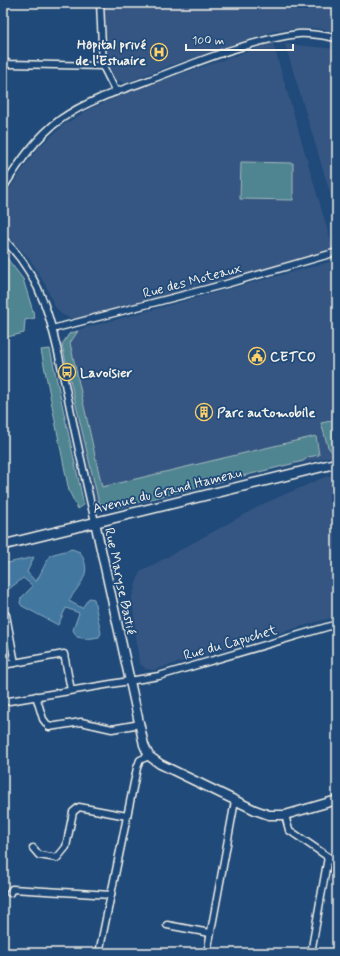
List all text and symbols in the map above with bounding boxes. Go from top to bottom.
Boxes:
scale bar [186,26,293,52]
text: 100 m [192,33,224,49]
place label: Hôpital privé de l'Estuaire [76,36,147,70]
hospital icon: Hôpital privé de l'Estuaire [149,42,169,62]
street label: Rue des Moteaux [141,259,244,303]
public building icon: CETCO [247,346,267,366]
place label: CETCO [270,348,316,366]
bus stop icon: Lavoisier [57,362,77,382]
place label: Lavoisier [80,364,133,382]
building icon: Parc automobile [194,402,214,422]
place label: Parc automobile [217,404,315,422]
street label: Avenue du Grand Hameau [91,464,244,518]
street label: Rue Maryse Bastié [100,526,140,636]
street label: Rue du Capuchet [181,621,280,665]

